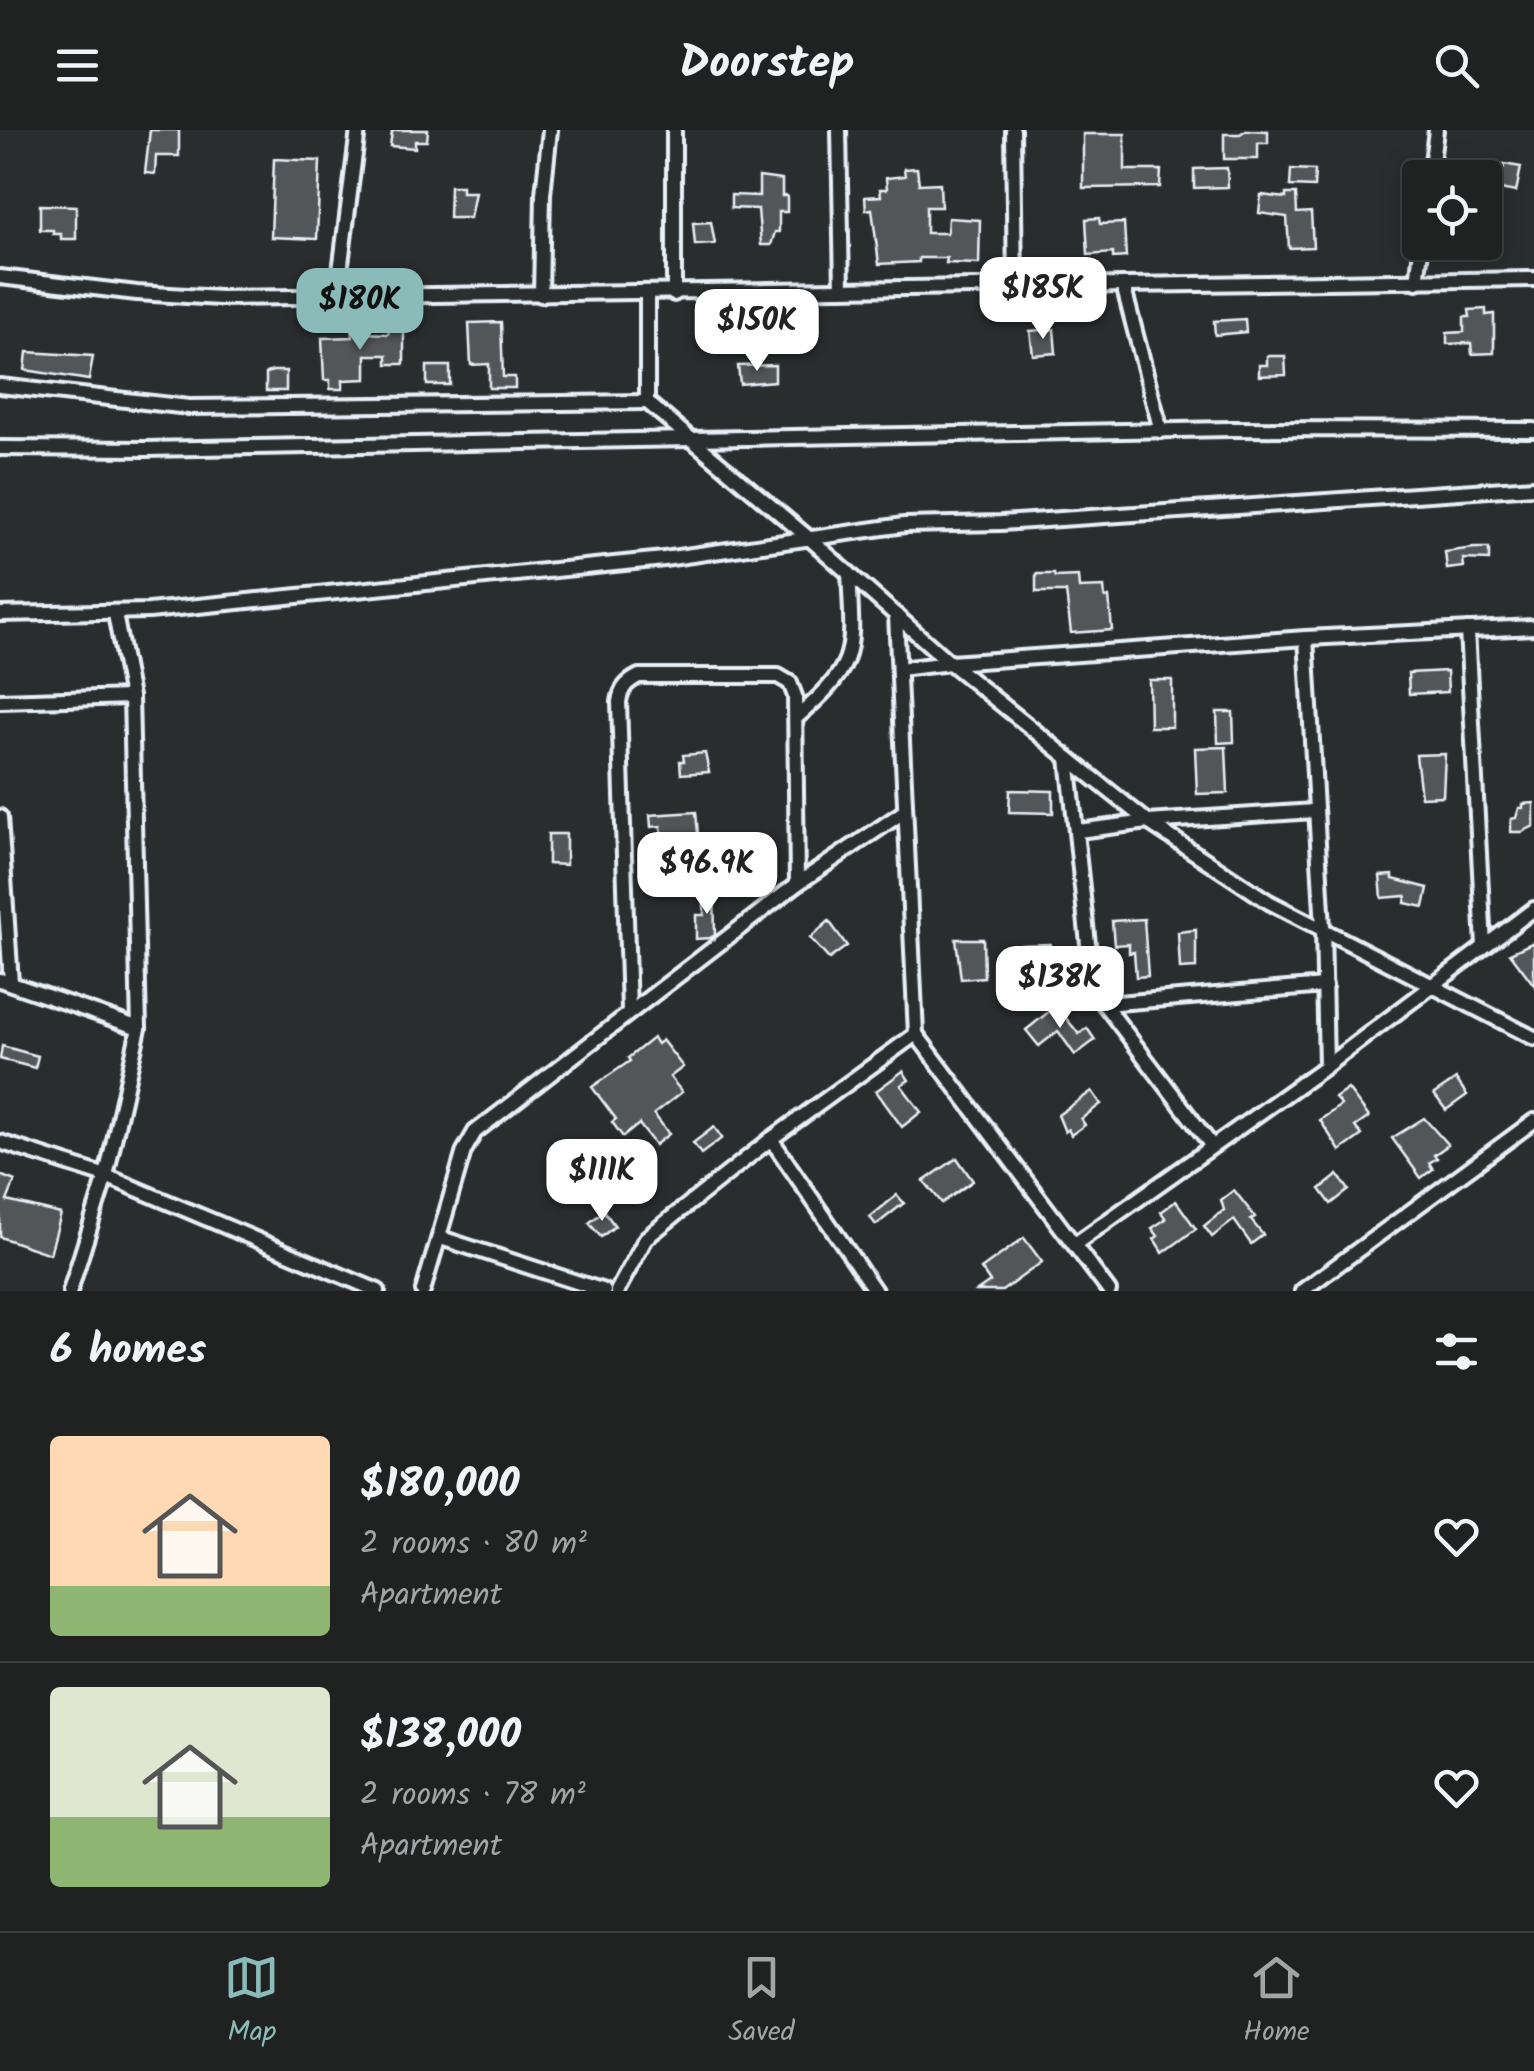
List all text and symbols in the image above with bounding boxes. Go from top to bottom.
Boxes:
text: Doorstep [680,29,854,101]
icon: menu [50,38,105,93]
icon: search [1429,38,1484,93]
map controls [1402,160,1502,260]
button: locate [1402,160,1502,260]
pin: $185K [973,257,1113,342]
text: $185K [1002,264,1084,315]
pin: $180K [290,268,430,353]
text: $180K [318,275,402,326]
pin: $150K [687,289,827,374]
text: $150K [717,296,797,347]
pin: $96.9K [626,832,788,917]
text: $96.9K [659,839,755,890]
pin: $138K [990,946,1130,1031]
text: $138K [1018,953,1102,1004]
pin: $111K [532,1139,672,1224]
text: $111K [568,1146,636,1197]
text: 6 homes [50,1318,206,1385]
icon: filters [1429,1324,1484,1379]
text: $180,000 [360,1452,520,1519]
icon: home [130,1476,250,1596]
icon: heart [1429,1509,1484,1564]
text: 2 rooms · 80 m² [360,1519,587,1570]
text: Apartment [360,1570,502,1621]
text: $138,000 [360,1703,521,1770]
icon: home [130,1727,250,1847]
icon: heart [1429,1760,1484,1815]
text: 2 rooms · 78 m² [360,1770,586,1821]
text: Apartment [360,1821,502,1872]
tab: Map [224,1950,279,2055]
tab: Saved [728,1950,795,2055]
tab: Home [1243,1950,1310,2055]

